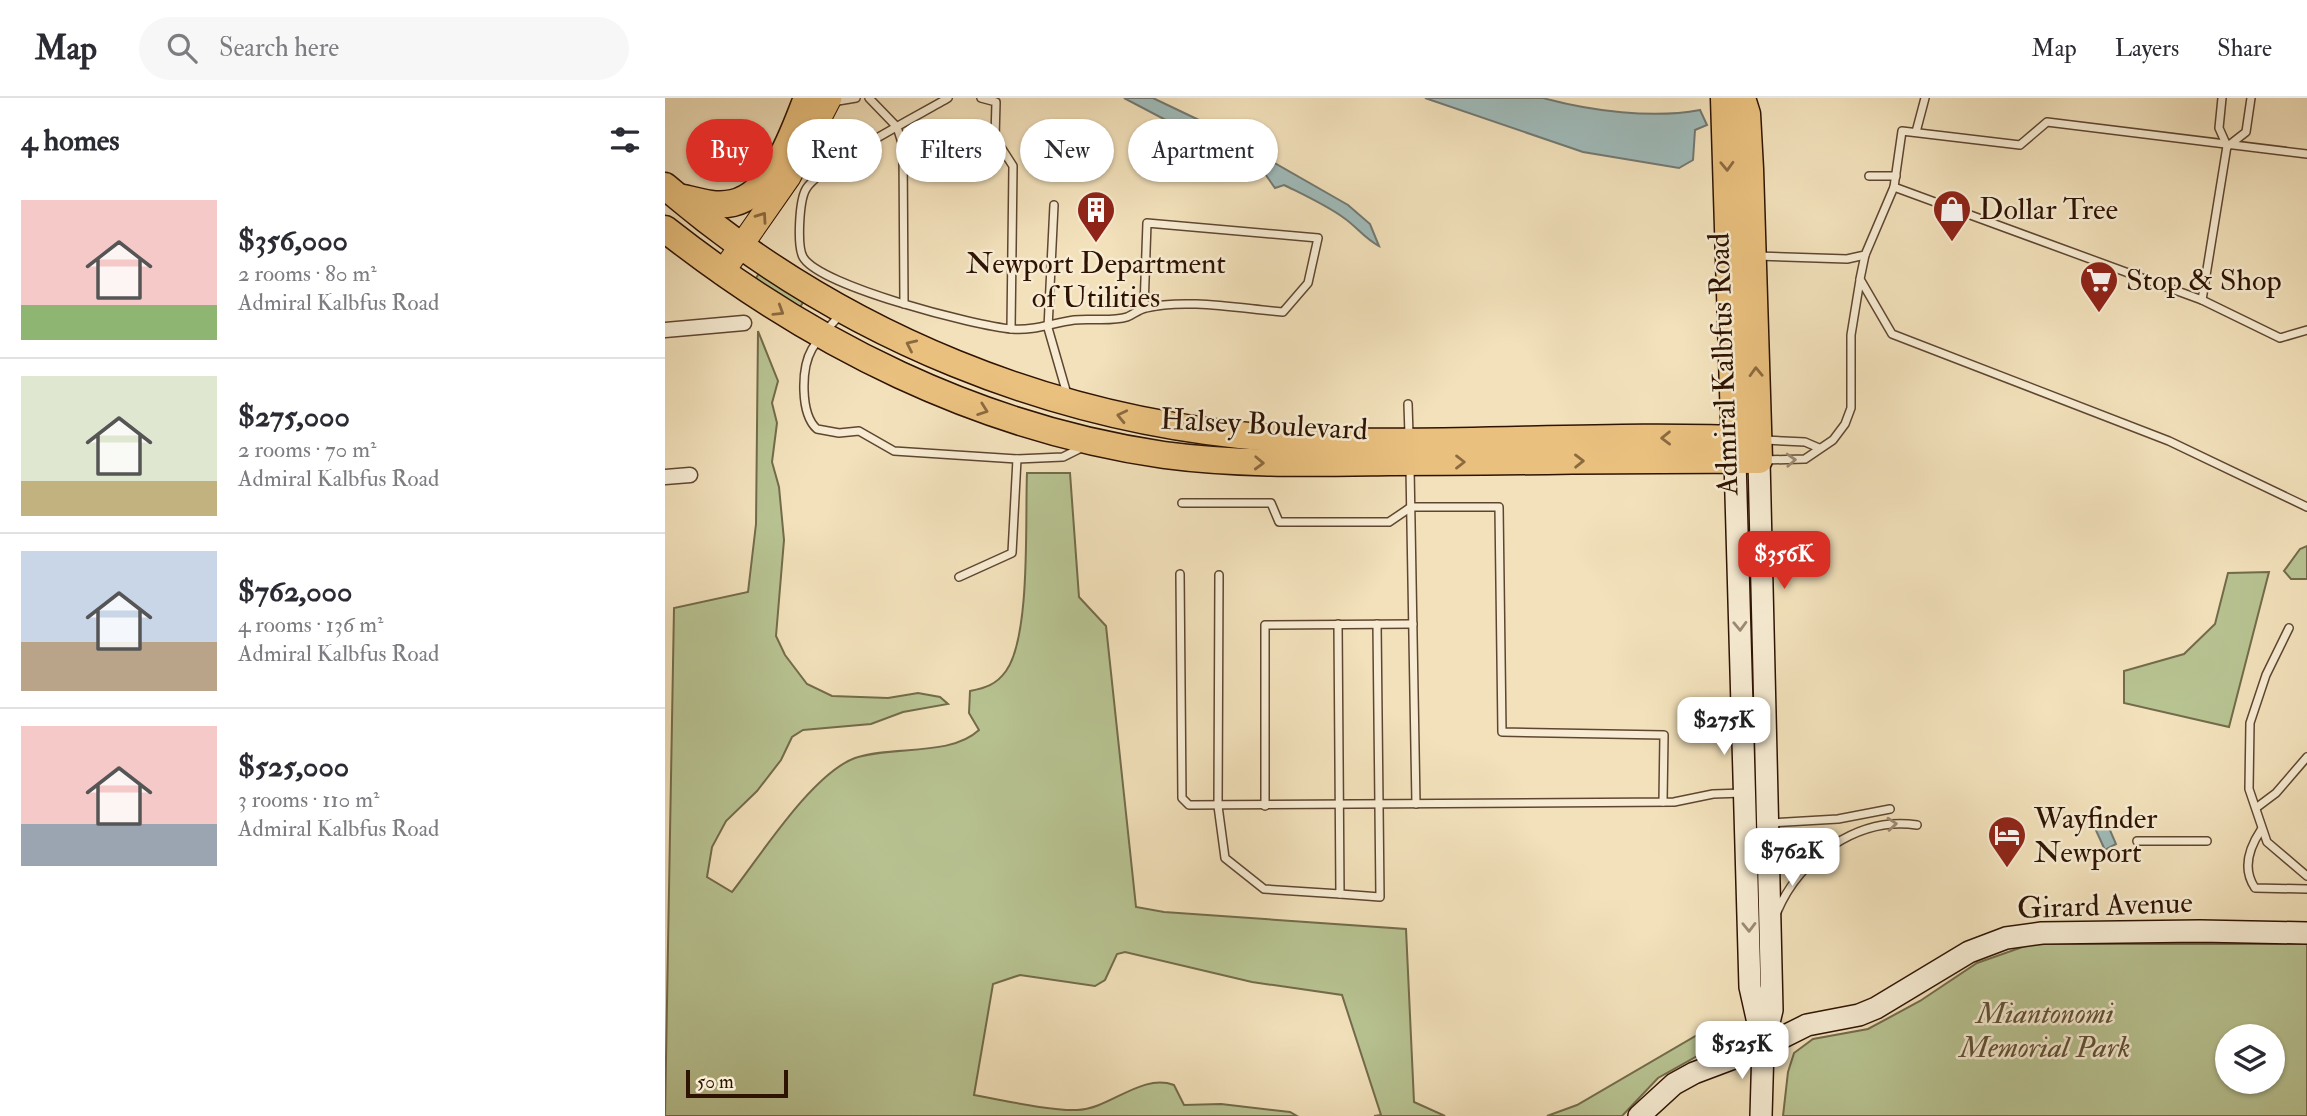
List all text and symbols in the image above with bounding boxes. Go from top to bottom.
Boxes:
search box [139,17,629,80]
text: Map [35,28,97,69]
icon: search [163,29,201,67]
text: Search here [219,32,339,64]
text: Map [2032,33,2077,64]
text: Layers [2115,33,2179,64]
text: Share [2217,33,2272,64]
chip: Buy [686,119,773,182]
chip: Rent [787,119,882,182]
chip: Filters [896,119,1006,182]
chip: New [1020,119,1114,182]
chip: Apartment [1128,119,1278,182]
icon: filters [606,121,644,159]
text: 4 homes [21,122,120,159]
one-way arrow [1720,161,1735,172]
shop icon: Dollar Tree [1931,188,1973,243]
building icon: Newport Department of Utilities [1075,189,1117,244]
place label: Dollar Tree [1979,191,2118,228]
one-way arrow [754,212,766,225]
text: $356,000 [238,222,348,259]
icon: home [77,228,161,312]
street label: Admiral Kalbfus Road [1700,232,1747,497]
place label: Newport Department of Utilities [966,245,1226,316]
text: 2 rooms · 80 m² [238,259,377,288]
supermarket icon: Stop & Shop [2078,259,2120,314]
place label: Stop & Shop [2126,262,2282,299]
text: Admiral Kalbfus Road [238,288,439,317]
one-way arrow [771,302,784,315]
one-way arrow [906,339,919,353]
one-way arrow [1749,366,1764,377]
text: $275,000 [238,398,350,435]
one-way arrow [977,401,989,415]
street label: Halsey Boulevard [1159,401,1369,448]
icon: home [77,404,161,488]
one-way arrow [1116,409,1128,424]
one-way arrow [1661,430,1671,446]
text: 2 rooms · 70 m² [238,435,377,464]
one-way arrow [1574,453,1584,469]
one-way arrow [1786,453,1797,468]
one-way arrow [1455,454,1466,470]
one-way arrow [1254,455,1265,470]
text: Admiral Kalbfus Road [238,464,439,493]
pin: $356K [1735,532,1833,591]
text: $356K [1754,539,1814,568]
text: $762,000 [238,573,352,610]
icon: home [77,579,161,663]
text: 4 rooms · 136 m² [238,610,384,639]
one-way arrow [1733,621,1748,632]
text: Admiral Kalbfus Road [238,639,439,668]
pin: $275K [1675,698,1773,757]
text: $275K [1693,705,1755,734]
text: $525,000 [238,748,349,785]
icon: home [77,754,161,838]
text: 3 rooms · 110 m² [238,785,379,814]
place label: Wayfinder Newport [2033,800,2158,871]
text: Admiral Kalbfus Road [238,814,439,843]
hotel icon: Wayfinder Newport [1986,814,2028,869]
one-way arrow [1886,816,1897,831]
pin: $762K [1743,828,1841,888]
text: $762K [1761,836,1823,865]
street label: Girard Avenue [2017,884,2193,927]
one-way arrow [1741,922,1757,933]
park label: Miantonomi Memorial Park [1958,995,2130,1066]
pin: $525K [1693,1021,1791,1081]
map controls [2215,1024,2285,1094]
button: layers [2215,1024,2285,1094]
text: $525K [1712,1029,1772,1058]
scale bar [686,1067,787,1099]
text: 50 m [697,1070,734,1094]

